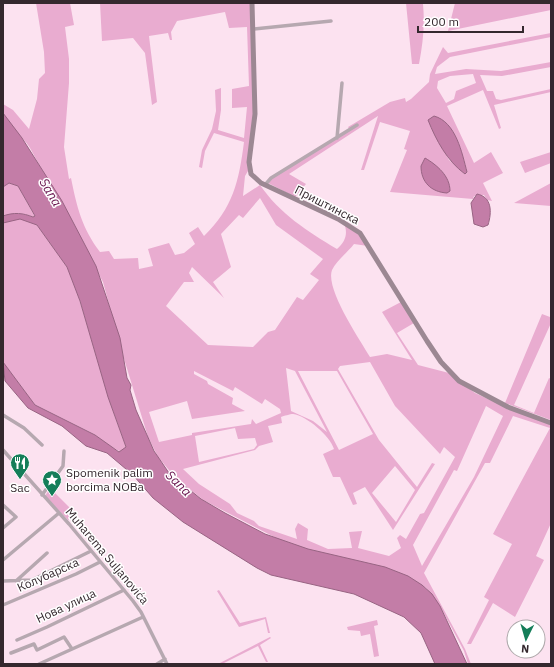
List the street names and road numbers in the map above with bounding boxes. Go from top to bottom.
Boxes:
street label: Приштинска [292,182,363,228]
street label: Muharema Suljanovića [63,504,153,608]
street label: Колубарска [15,554,82,595]
street label: Нова улица [33,585,99,626]

